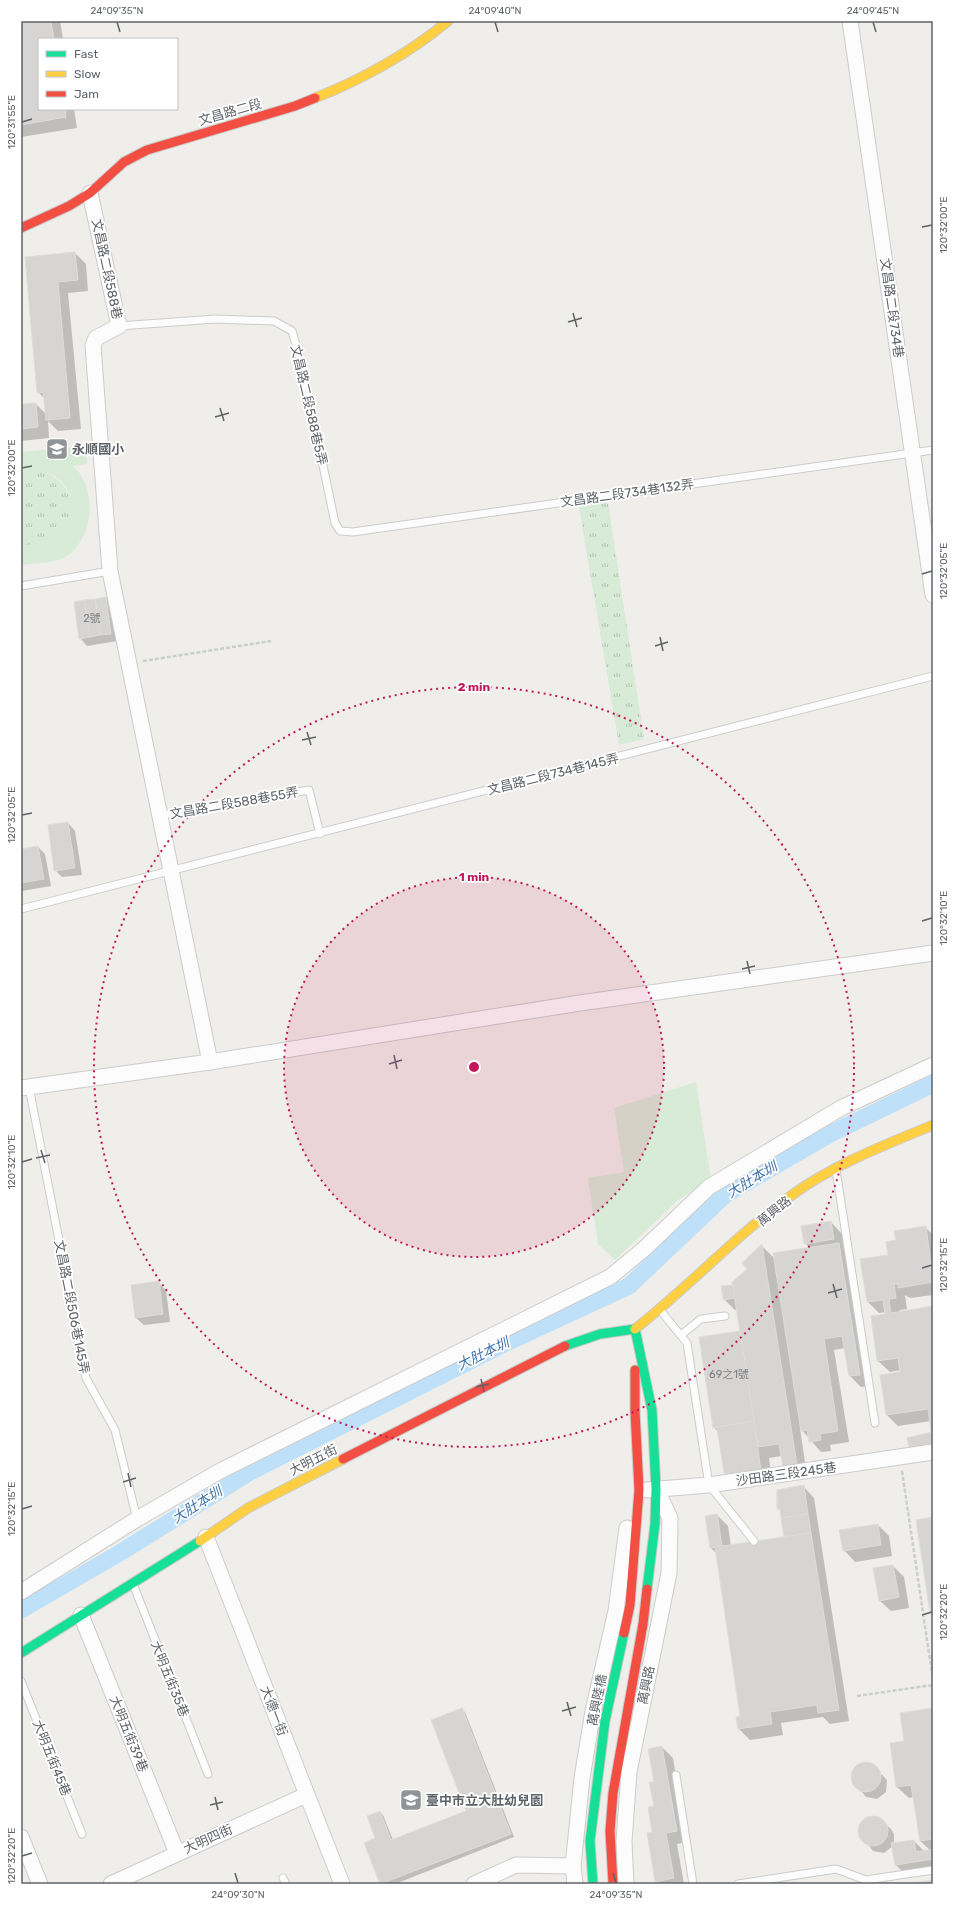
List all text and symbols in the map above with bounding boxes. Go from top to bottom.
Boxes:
text: 24°09'35"N [91,5,144,17]
text: 24°09'40"N [468,5,522,17]
text: 24°09'45"N [847,5,899,17]
legend [38,38,178,110]
text: Fast [74,47,98,61]
text: Slow [74,67,101,81]
text: Jam [74,87,99,101]
text: 120°31'55"E [6,95,18,149]
street label: 文昌路二段 [197,96,263,128]
text: 120°32'00"E [938,197,950,253]
street label: 文昌路二段588巷 [89,217,125,321]
street label: 文昌路二段734巷 [878,257,906,359]
street label: 文昌路二段588巷5弄 [288,343,330,467]
school or university icon: 永順國小 [44,436,70,462]
text: 120°32'00"E [6,440,18,496]
place label: 永順國小 [72,442,125,457]
street label: 文昌路二段734巷132弄 [559,476,695,510]
text: 120°32'05"E [938,543,950,599]
house number: 2號 [83,612,101,625]
text: 2 min [458,680,491,694]
street label: 文昌路二段734巷145弄 [486,750,620,798]
street label: 文昌路二段588巷55弄 [168,784,300,822]
text: 120°32'05"E [6,787,18,843]
text: 1 min [459,870,490,884]
text: 120°32'10"E [938,891,950,945]
centre of rings [467,1060,481,1074]
text: 120°32'10"E [6,1135,18,1189]
water label: 大肚本圳 [724,1157,782,1202]
street label: 萬興路 [754,1193,794,1229]
text: 120°32'15"E [938,1238,950,1292]
street label: 文昌路二段506巷145弄 [52,1239,92,1375]
water label: 大肚本圳 [454,1333,514,1374]
house number: 69之1號 [709,1368,749,1381]
street label: 大明五街 [286,1442,340,1478]
street label: 沙田路三段245巷 [735,1460,837,1488]
text: 120°32'15"E [6,1482,18,1536]
water label: 大肚本圳 [169,1482,227,1527]
text: 120°32'20"E [938,1584,950,1640]
street label: 大明五街35巷 [148,1639,192,1719]
street label: 萬興路 [635,1664,657,1706]
street label: 萬興陸橋 [585,1673,609,1727]
street label: 大德一街 [258,1684,290,1738]
street label: 大明五街39巷 [107,1694,151,1774]
street label: 大明五街45巷 [30,1718,74,1798]
school or university icon: 臺中市立大肚幼兒園 [398,1787,424,1813]
place label: 臺中市立大肚幼兒園 [426,1793,543,1808]
street label: 大明四街 [181,1822,235,1856]
text: 120°32'20"E [6,1828,18,1884]
text: 24°09'30"N [211,1889,265,1901]
text: 24°09'35"N [590,1889,643,1901]

